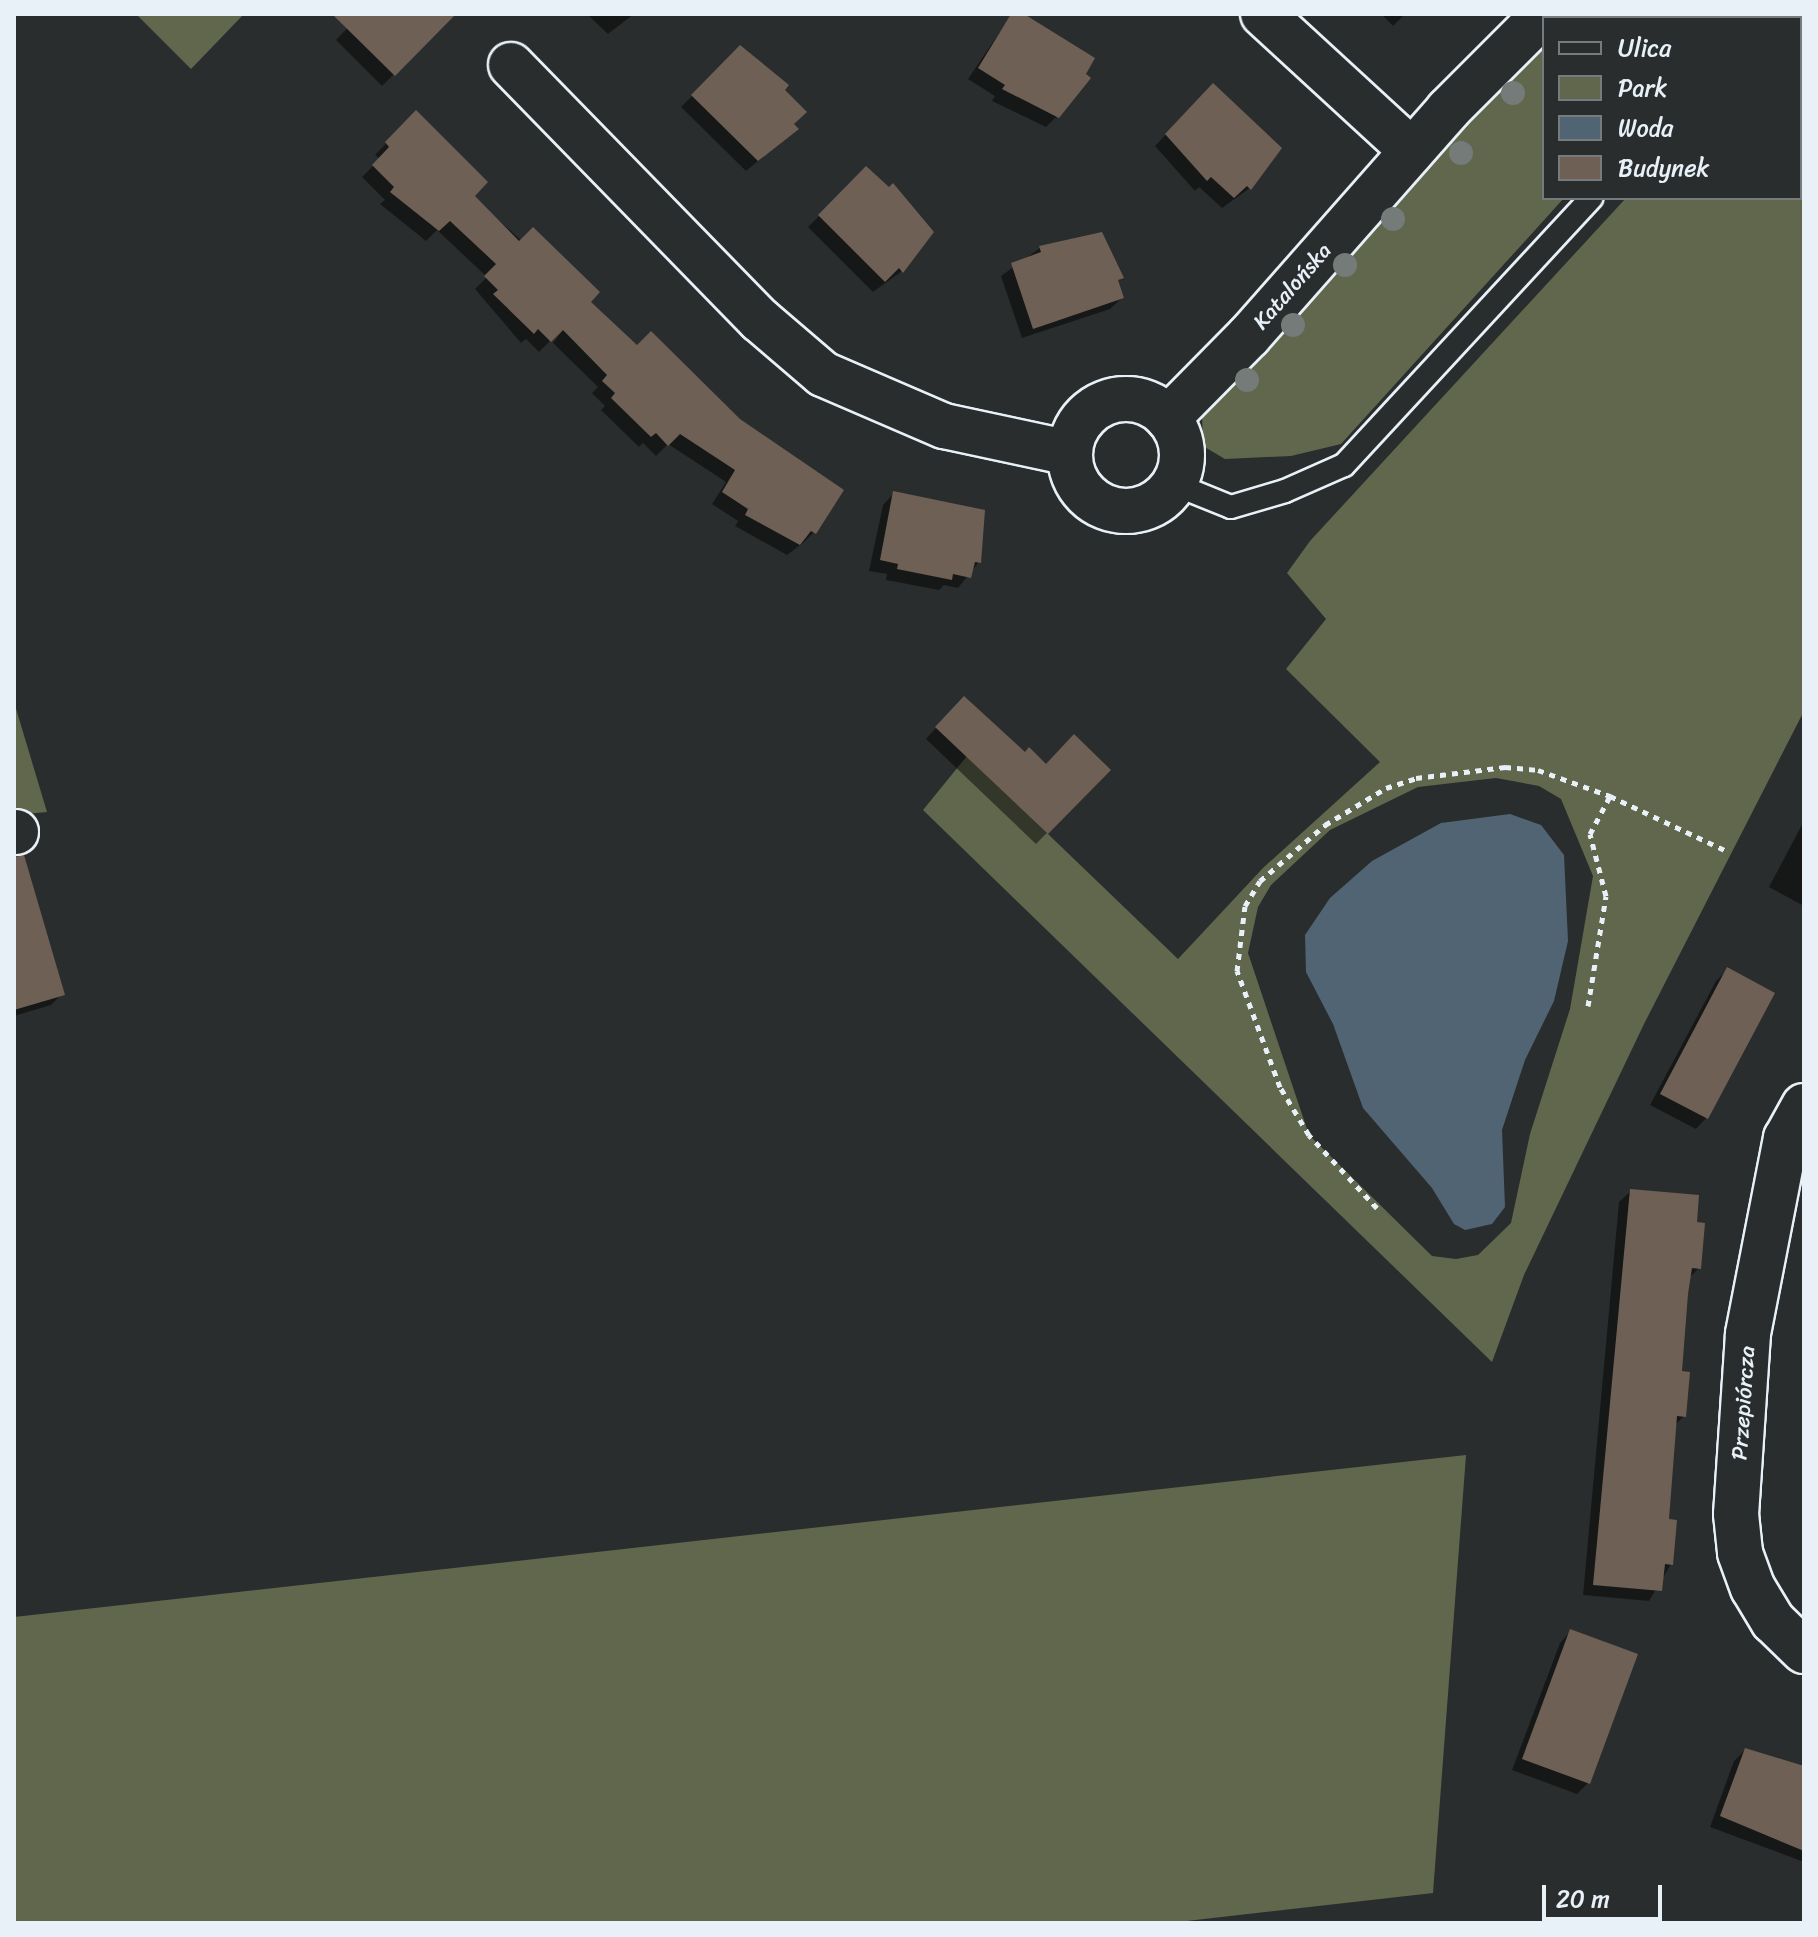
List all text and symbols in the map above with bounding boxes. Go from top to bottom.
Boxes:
legend [1542,16,1802,200]
text: Ulica [1618,27,1671,69]
text: Park [1618,67,1667,109]
text: Woda [1618,107,1673,149]
text: Budynek [1618,147,1709,189]
street label: Katalońska [1247,237,1337,335]
street label: Przepiórcza [1726,1345,1760,1461]
scale bar [1546,1869,1666,1919]
text: 20 m [1556,1878,1610,1920]

